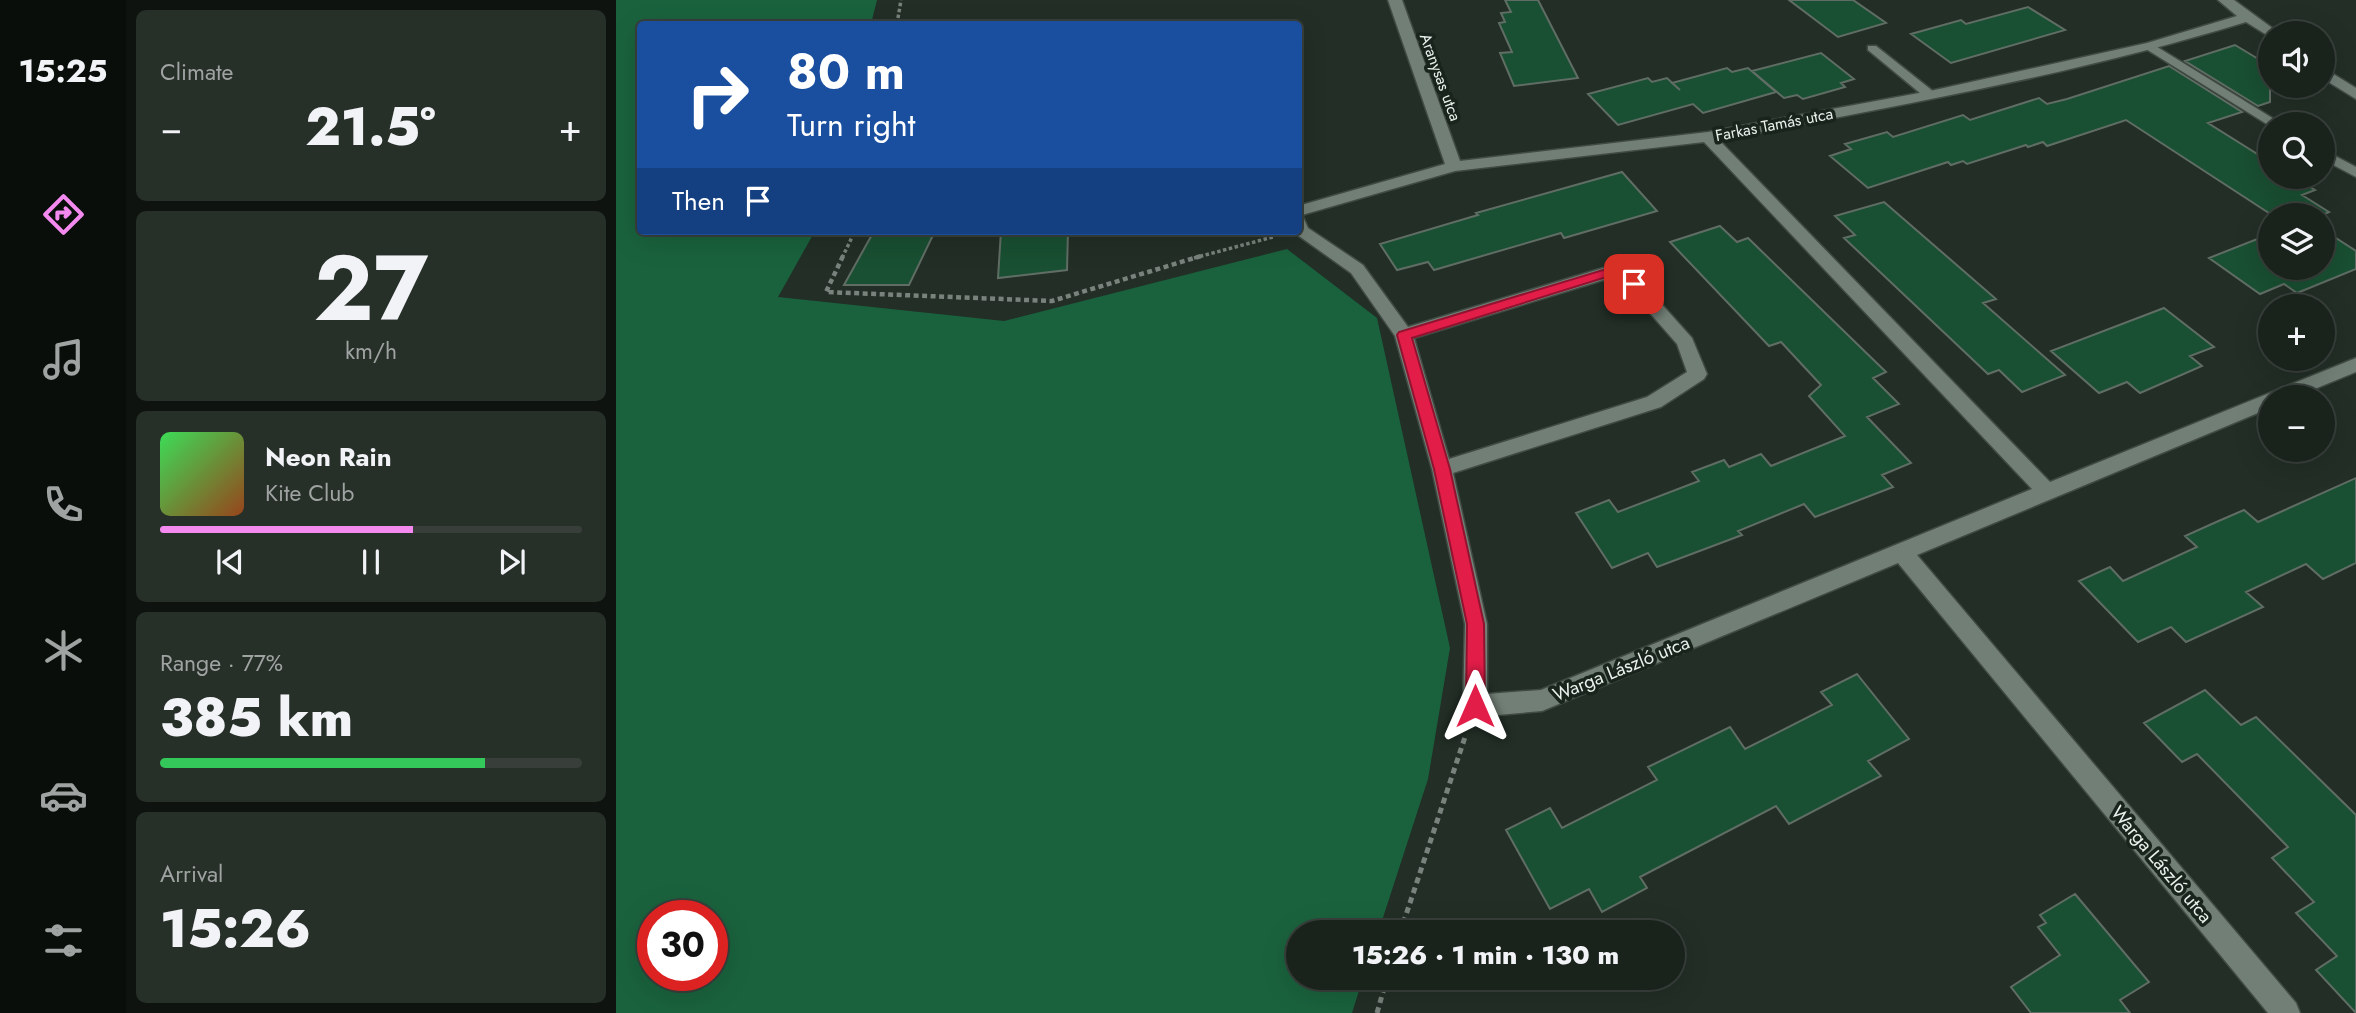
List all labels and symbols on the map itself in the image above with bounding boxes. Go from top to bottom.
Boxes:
street label: Aranysas utca [1414,30,1467,124]
street label: Farkas Tamás utca [1713,102,1835,147]
pin [1604,254,1664,314]
street label: Warga László utca [1549,629,1694,708]
position arrow [1438,669,1512,743]
street label: Warga László utca [2105,800,2219,929]
speed limit sign: 30 [637,900,728,991]

